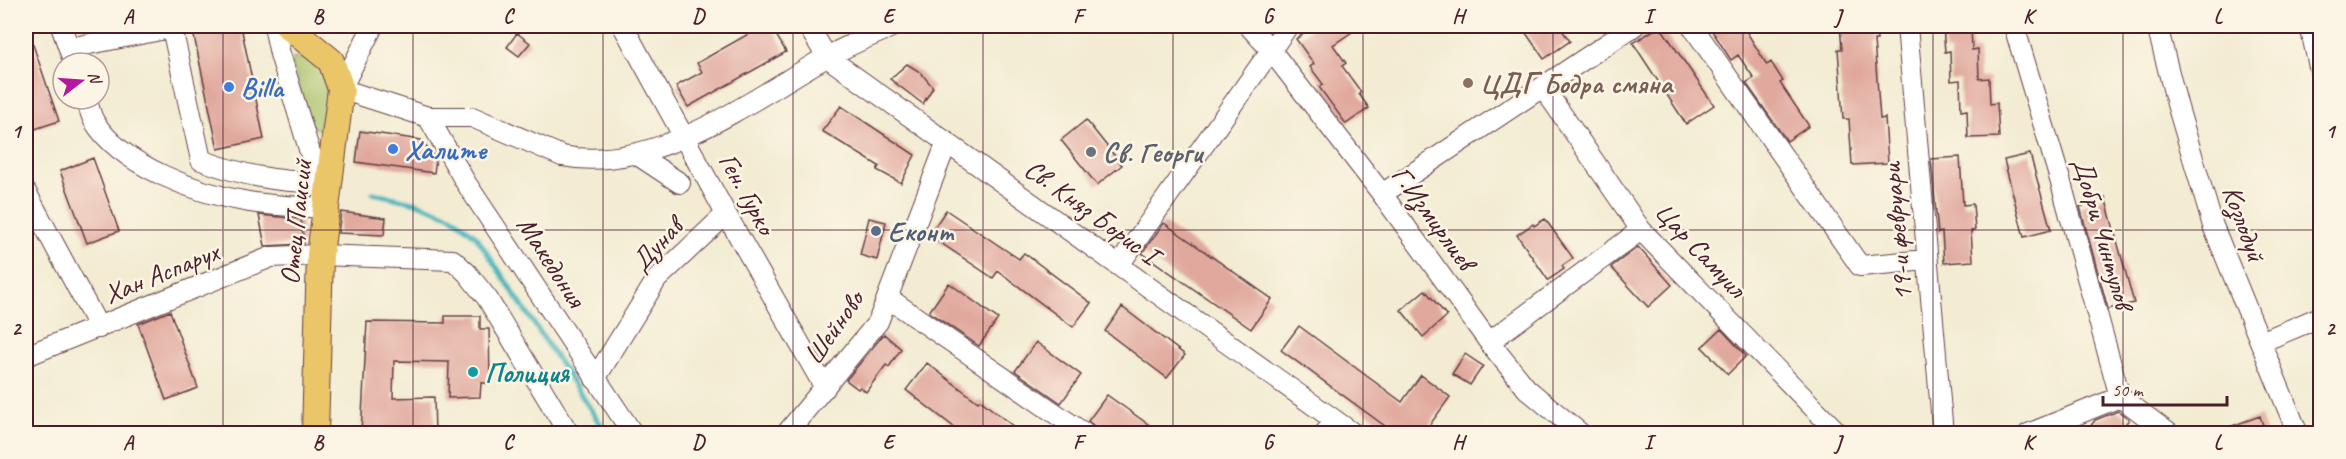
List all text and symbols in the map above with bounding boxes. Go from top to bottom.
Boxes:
text: A [123,4,135,29]
text: B [313,4,325,29]
text: C [503,4,515,29]
text: D [692,4,706,29]
text: E [883,4,897,29]
text: F [1073,4,1087,29]
text: G [1263,4,1276,29]
text: H [1452,4,1467,29]
text: I [1644,4,1657,29]
text: J [1833,4,1845,29]
text: K [2023,4,2037,29]
text: L [2214,4,2224,29]
north arrow [51,51,111,111]
place label: ЦДГ Бодра смяна [1480,66,1675,101]
text: N [83,69,106,88]
place label: Billa [241,70,285,105]
marker: ЦДГ Бодра смяна [1461,76,1475,90]
marker: Billa [222,80,236,94]
text: 1 [12,119,23,144]
text: 1 [2326,119,2337,144]
place label: Халите [405,132,489,167]
place label: Св. Георги [1103,135,1204,170]
marker: Халите [386,142,400,156]
marker: Св. Георги [1084,145,1098,159]
street label: Ген. Гурко [711,146,786,243]
street label: Св. Княз Борис I [1018,151,1170,275]
street label: Добри Чинтулов [2065,154,2143,318]
street label: Отец Паисий [272,156,320,286]
street label: Г.Измирлиев [1383,158,1486,281]
street label: 19-и февруари [1873,160,1920,303]
street label: Козлодуй [2214,180,2275,267]
street label: Цар Самуил [1647,194,1755,306]
street label: Дунав [623,207,693,278]
street label: Македония [509,209,595,315]
place label: Еконт [888,214,955,249]
marker: Еконт [869,224,883,238]
street label: Хан Аспарух [99,233,226,311]
street label: Шейново [796,281,873,371]
text: 2 [12,316,23,341]
text: 2 [2326,316,2337,341]
place label: Полиция [485,355,570,390]
marker: Полиция [466,365,480,379]
scale bar [2103,369,2228,407]
text: 50 m [2112,379,2145,401]
text: A [123,430,135,455]
text: B [313,430,325,455]
text: C [503,430,515,455]
text: D [692,430,706,455]
text: E [883,430,897,455]
text: F [1073,430,1087,455]
text: G [1263,430,1276,455]
text: H [1452,430,1467,455]
text: I [1644,430,1657,455]
text: J [1833,430,1845,455]
text: K [2023,430,2037,455]
text: L [2214,430,2224,455]

